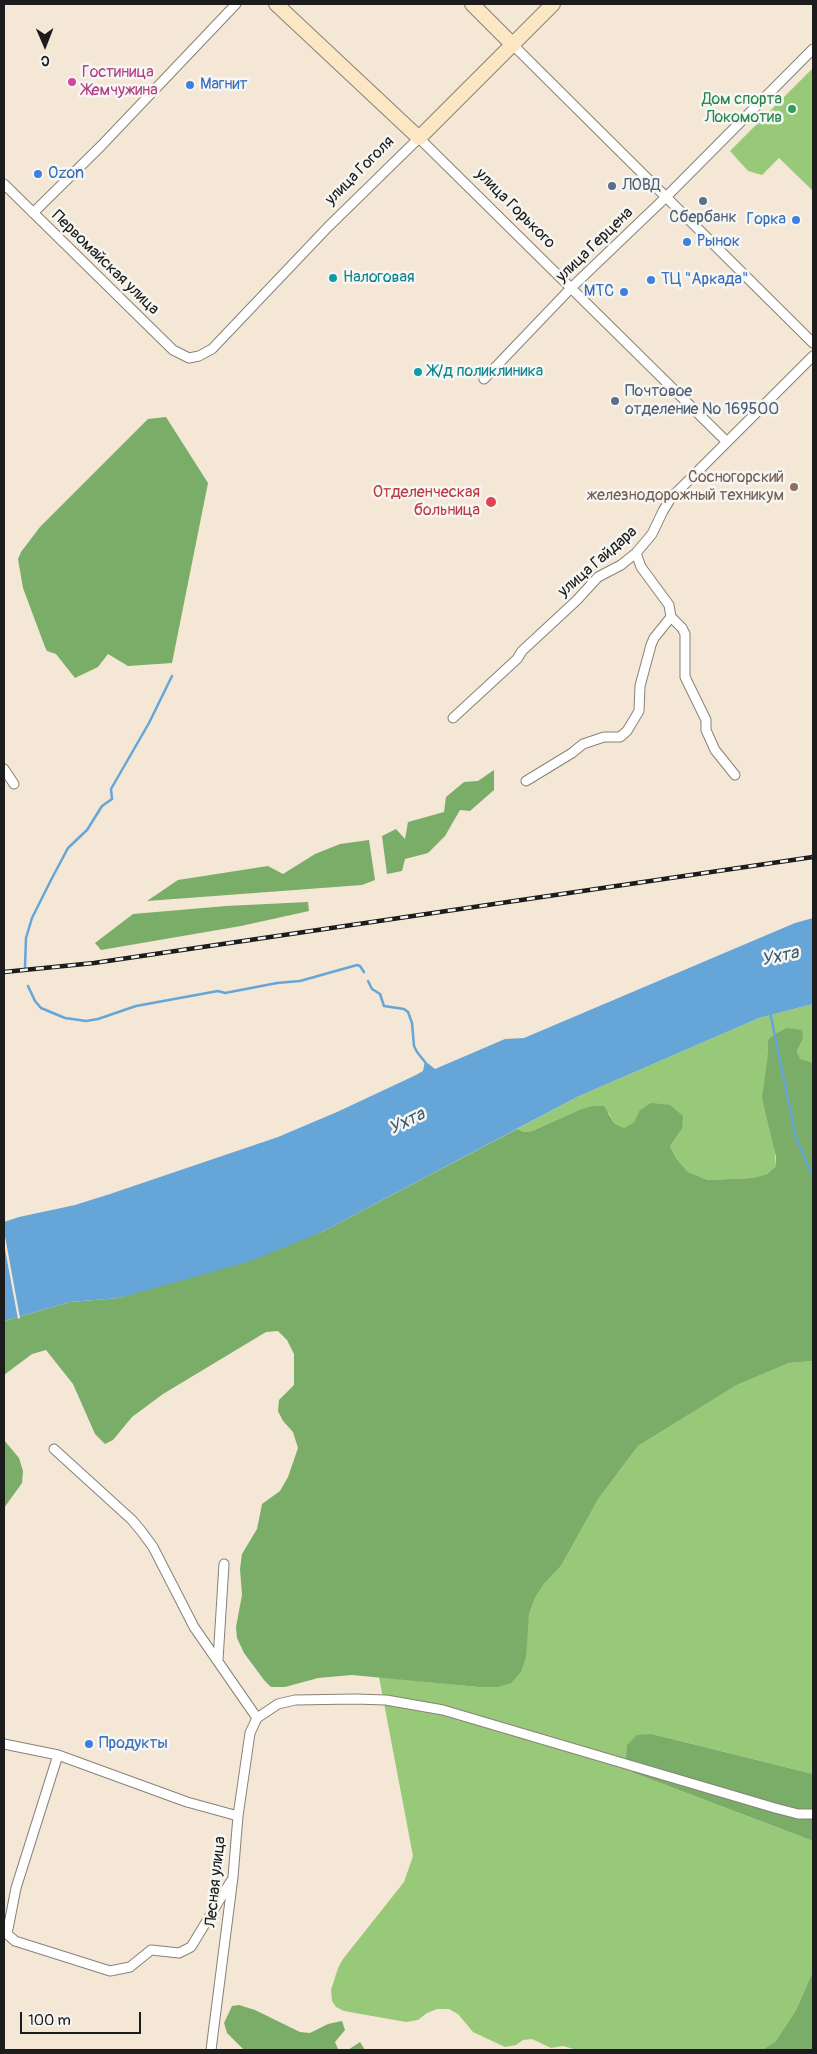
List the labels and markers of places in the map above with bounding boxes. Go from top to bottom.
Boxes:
place label: Гостиница Жемчужина [82,63,158,101]
place label: Магнит [200,75,248,95]
marker: Гостиница Жемчужина [66,76,78,88]
marker: Магнит [184,79,196,91]
place label: Дом спорта Локомотив [702,90,782,128]
marker: Дом спорта Локомотив [786,103,798,115]
place label: Ozon [48,164,84,184]
marker: Ozon [32,168,44,180]
place label: ЛОВД [622,176,660,196]
marker: ЛОВД [606,180,618,192]
marker: Сбербанк [697,195,709,207]
place label: Сбербанк [669,208,737,228]
place label: Горка [746,210,786,230]
marker: Горка [790,214,802,226]
place label: Рынок [697,232,740,252]
marker: Рынок [681,236,693,248]
place label: Налоговая [343,268,414,288]
place label: ТЦ "Аркада" [661,270,748,290]
marker: Налоговая [327,272,339,284]
marker: ТЦ "Аркада" [645,274,657,286]
place label: МТС [584,282,614,302]
marker: МТС [618,286,630,298]
place label: Ж/д поликлиника [428,362,543,382]
marker: Ж/д поликлиника [412,366,424,378]
place label: Почтовое отделение № 169500 [625,382,779,420]
marker: Почтовое отделение № 169500 [609,395,621,407]
place label: Сосногорский железнодорожный техникум [587,468,784,506]
marker: Сосногорский железнодорожный техникум [788,481,800,493]
place label: Отделенческая больница [373,483,480,521]
marker: Отделенческая больница [484,495,498,509]
place label: Продукты [99,1734,168,1754]
marker: Продукты [83,1738,95,1750]

